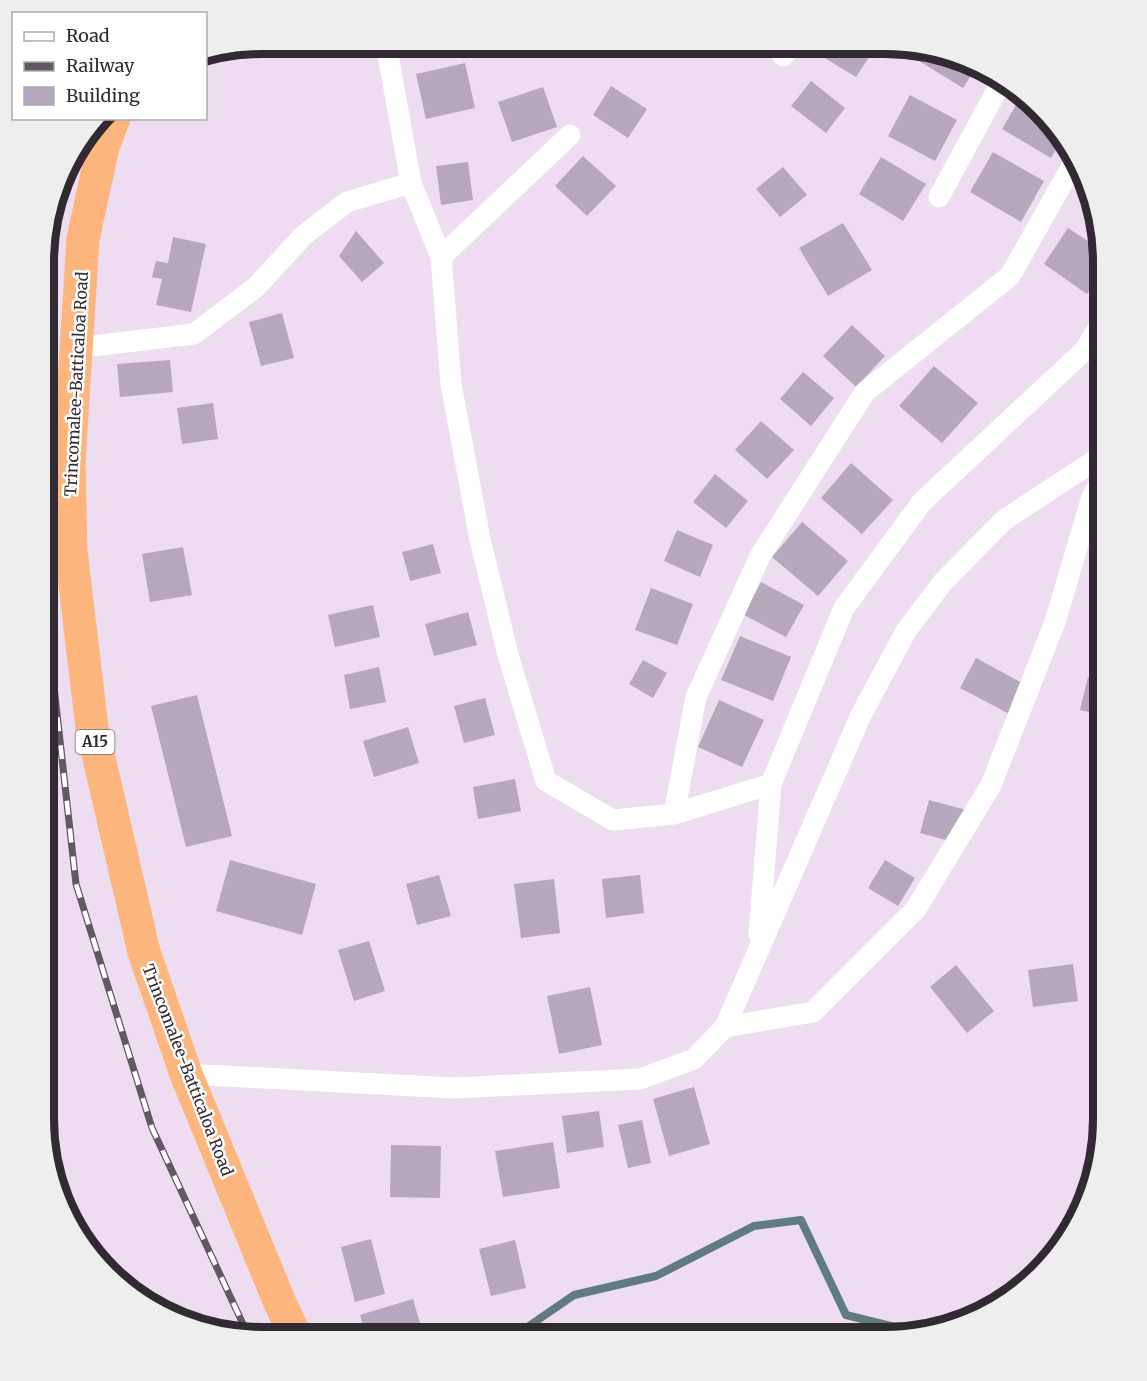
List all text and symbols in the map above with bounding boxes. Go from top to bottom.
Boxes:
legend [12,12,207,120]
text: Road [66,24,110,47]
text: Railway [66,54,135,77]
text: Building [66,84,140,107]
street label: Trincomalee-Batticaloa Road [60,271,92,497]
road number: A15 [76,730,115,754]
street label: Trincomalee-Batticaloa Road [138,961,238,1179]

